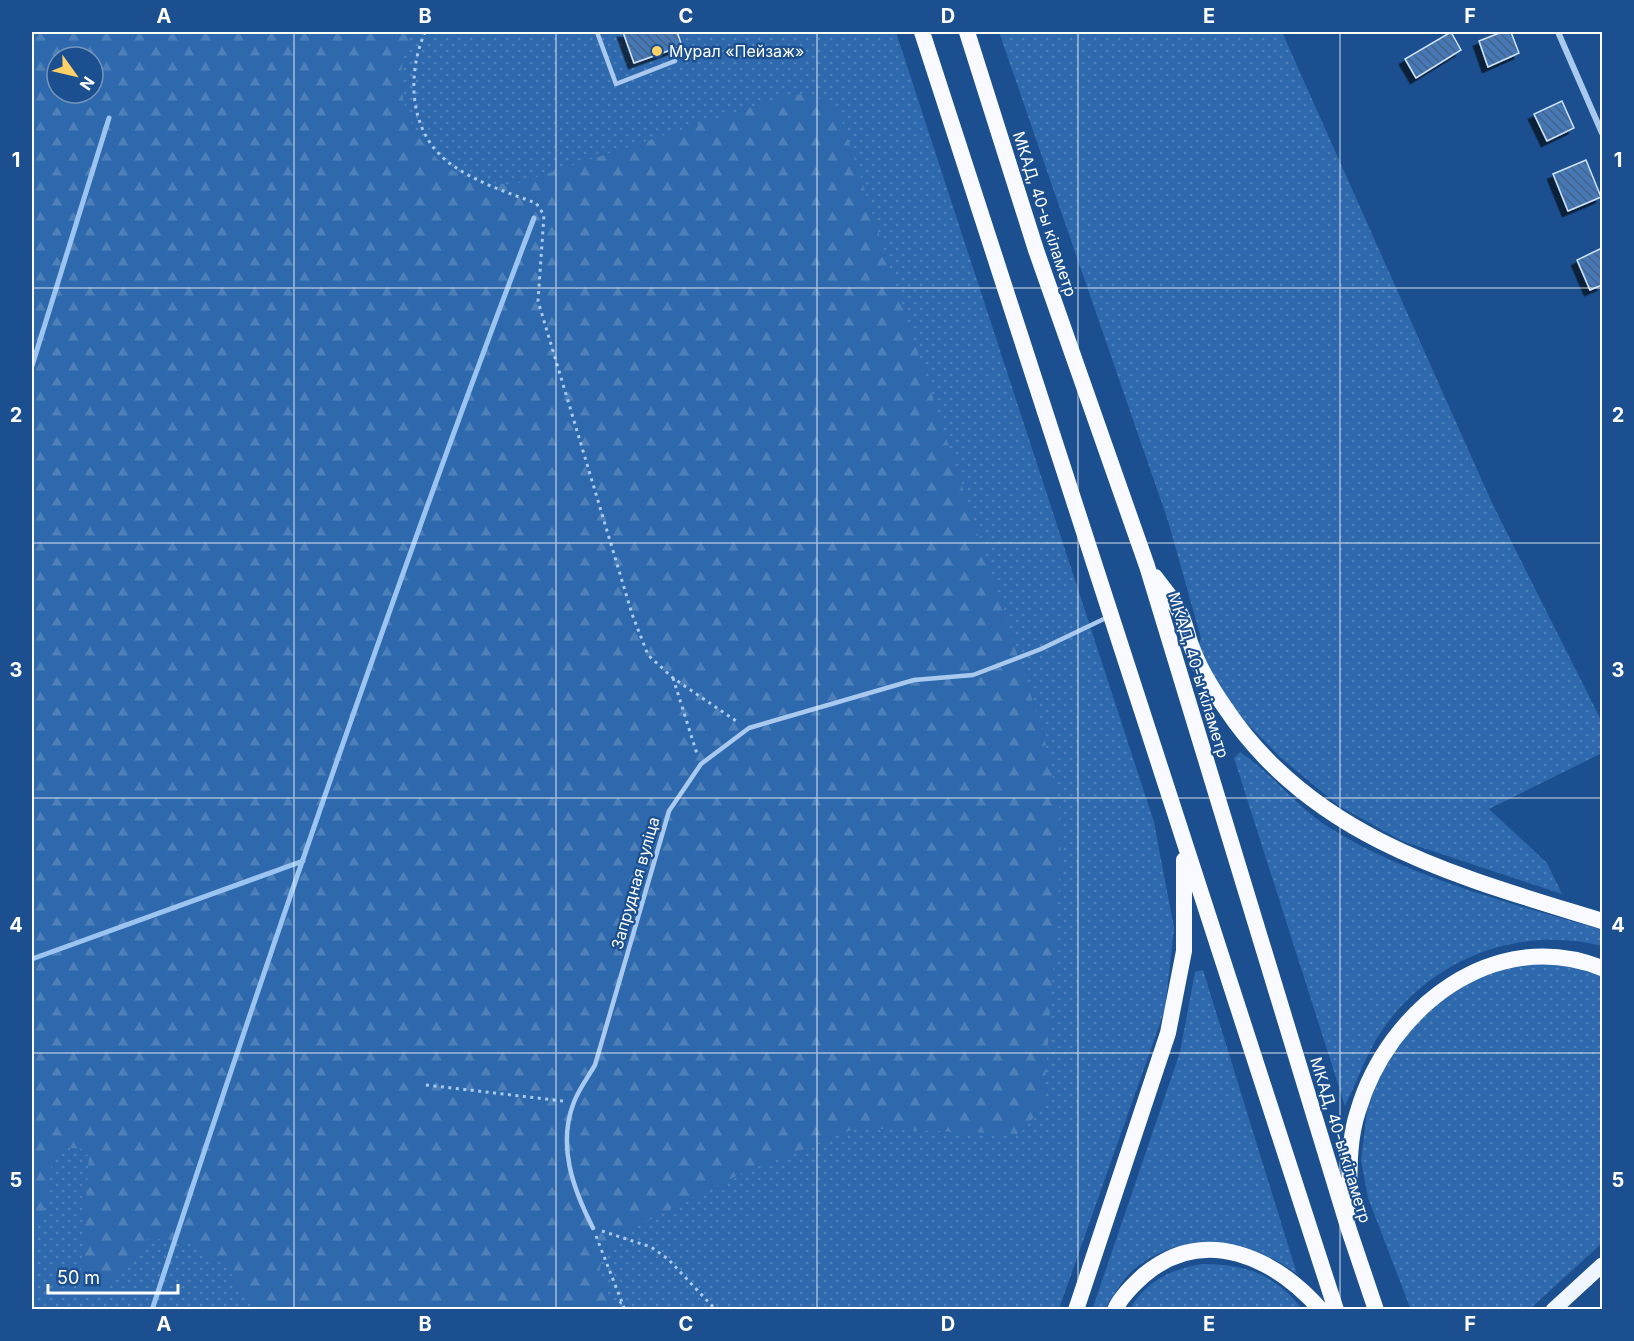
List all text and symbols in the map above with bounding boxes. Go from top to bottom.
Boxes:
text: A [157,4,172,28]
text: B [418,4,432,28]
text: C [679,4,693,28]
text: D [941,4,955,28]
text: E [1203,4,1215,28]
text: F [1464,4,1476,28]
place label: Мурал «Пейзаж» [669,41,804,61]
marker: Мурал «Пейзаж» [650,44,664,58]
north arrow [45,45,105,105]
text: N [76,73,99,94]
street label: МКАД, 40-ы кіламетр [1009,129,1081,299]
text: 1 [12,148,20,172]
text: 1 [1614,148,1622,172]
text: 2 [10,403,22,427]
text: 2 [1612,403,1624,427]
street label: МКАД, 40-ы кіламетр [1164,590,1234,760]
text: 3 [10,658,22,682]
text: 3 [1612,658,1624,682]
street label: Запрудная вуліца [607,814,663,952]
text: 4 [9,913,23,937]
text: 4 [1611,913,1625,937]
street label: МКАД, 40-ы кіламетр [1306,1055,1376,1225]
text: 5 [10,1168,22,1192]
text: 5 [1612,1168,1624,1192]
scale bar [48,1257,178,1295]
text: 50 m [57,1267,100,1288]
text: A [157,1312,172,1336]
text: B [418,1312,432,1336]
text: C [679,1312,693,1336]
text: D [941,1312,955,1336]
text: E [1203,1312,1215,1336]
text: F [1464,1312,1476,1336]

